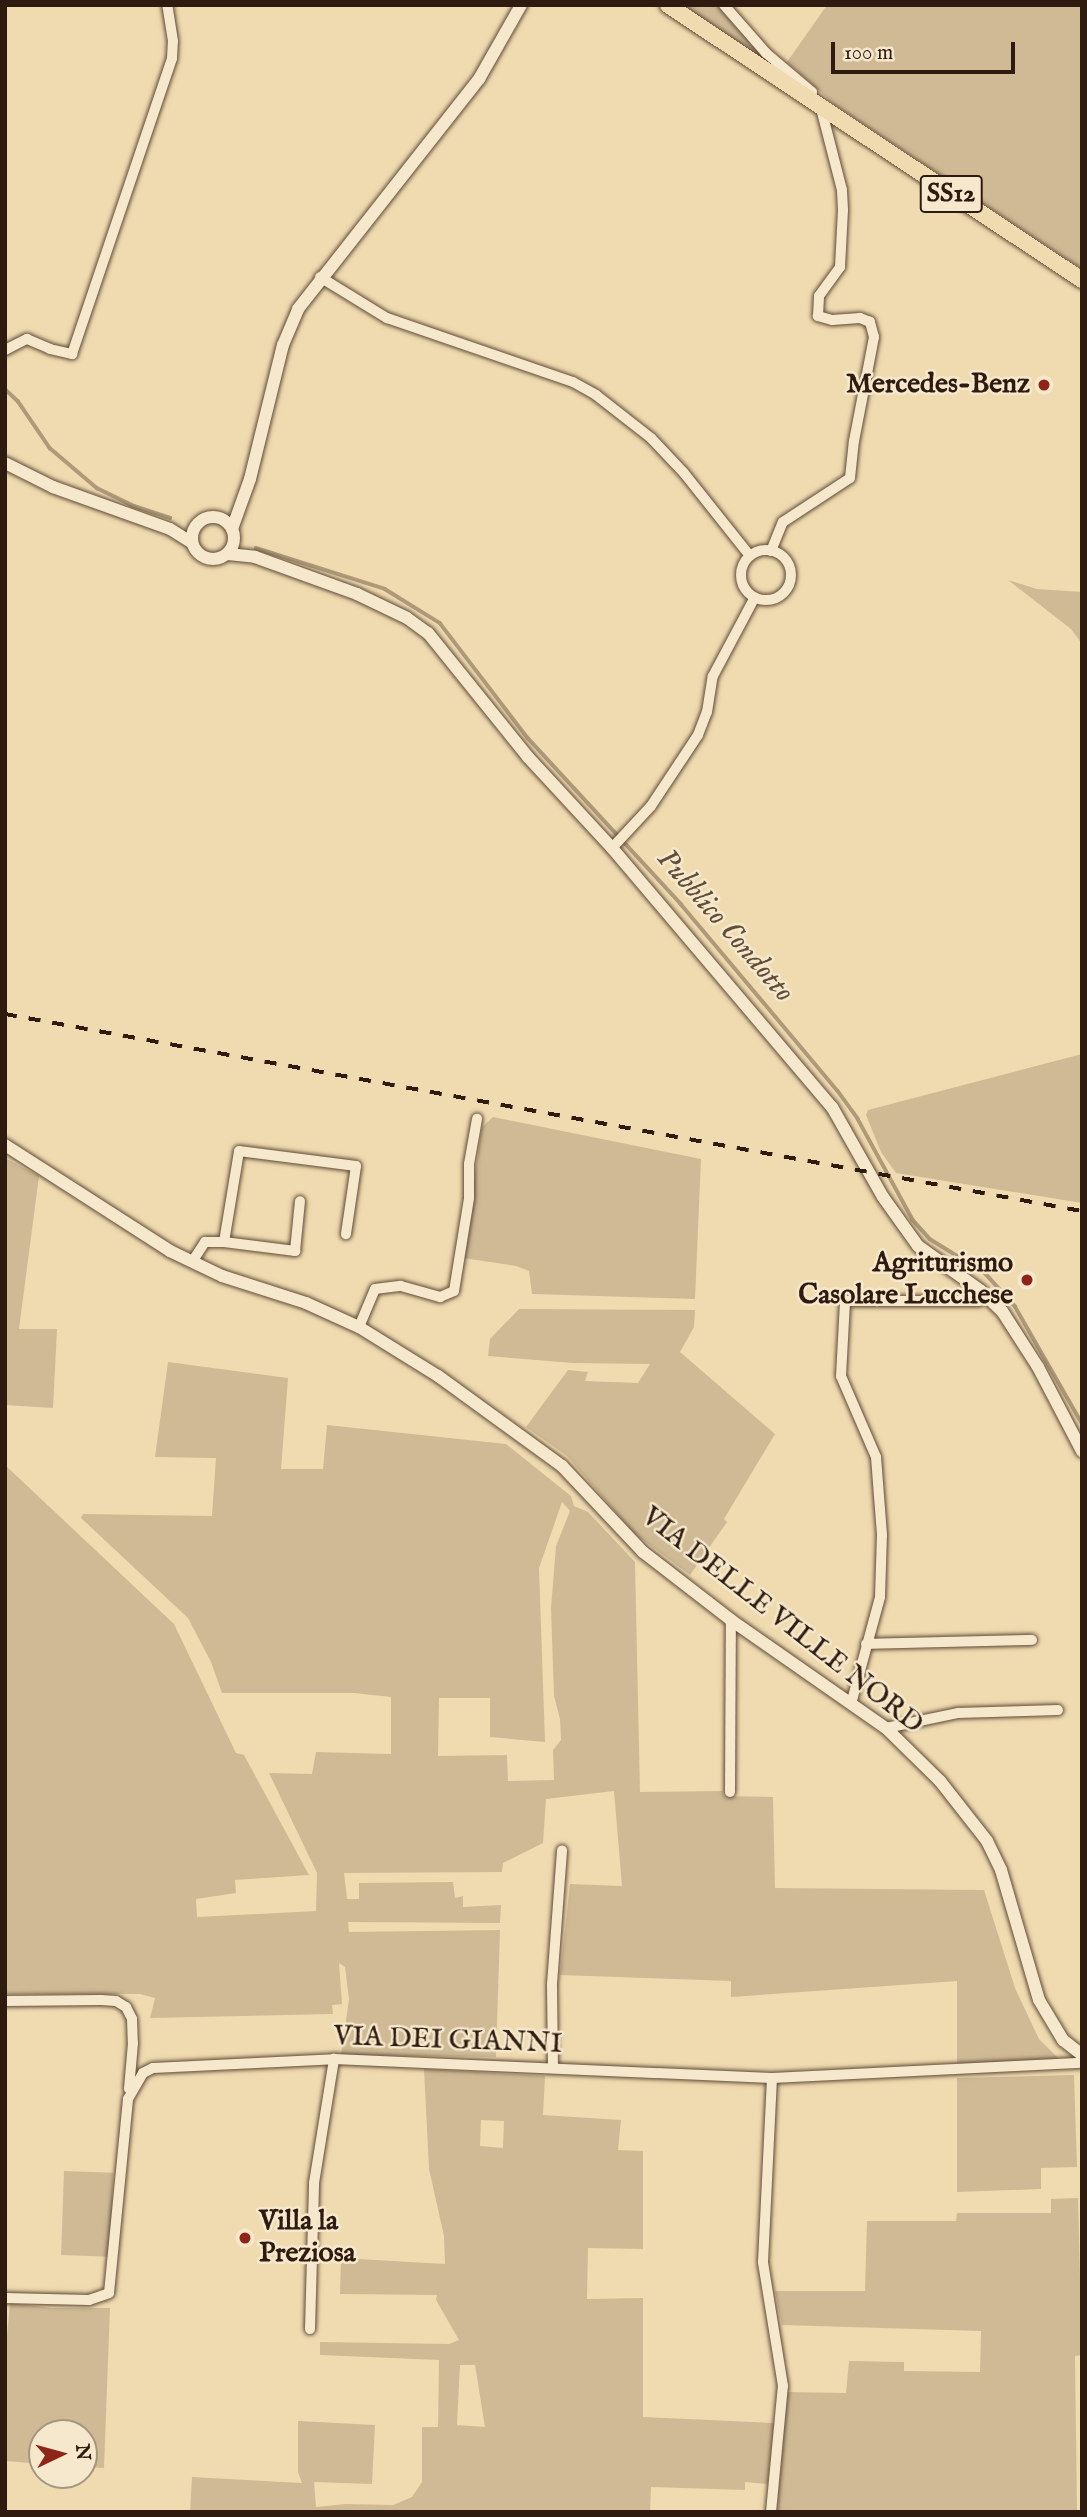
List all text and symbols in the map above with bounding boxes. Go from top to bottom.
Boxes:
scale bar [835,28,1019,72]
text: 100 m [844,40,893,67]
road number: SS12 [920,172,982,216]
place label: Mercedes-Benz [846,368,1030,402]
marker: Mercedes-Benz [1036,377,1052,393]
water label: Pubblico Condotto [649,842,801,1010]
place label: Agriturismo Casolare Lucchese [798,1247,1013,1313]
marker: Agriturismo Casolare Lucchese [1019,1272,1035,1288]
street label: VIA DELLE VILLE NORD [634,1501,930,1741]
street label: VIA DEI GIANNI [333,2020,563,2062]
place label: Villa la Preziosa [259,2205,356,2271]
marker: Villa la Preziosa [237,2230,253,2246]
north arrow [28,2419,98,2489]
text: N [69,2443,95,2462]

